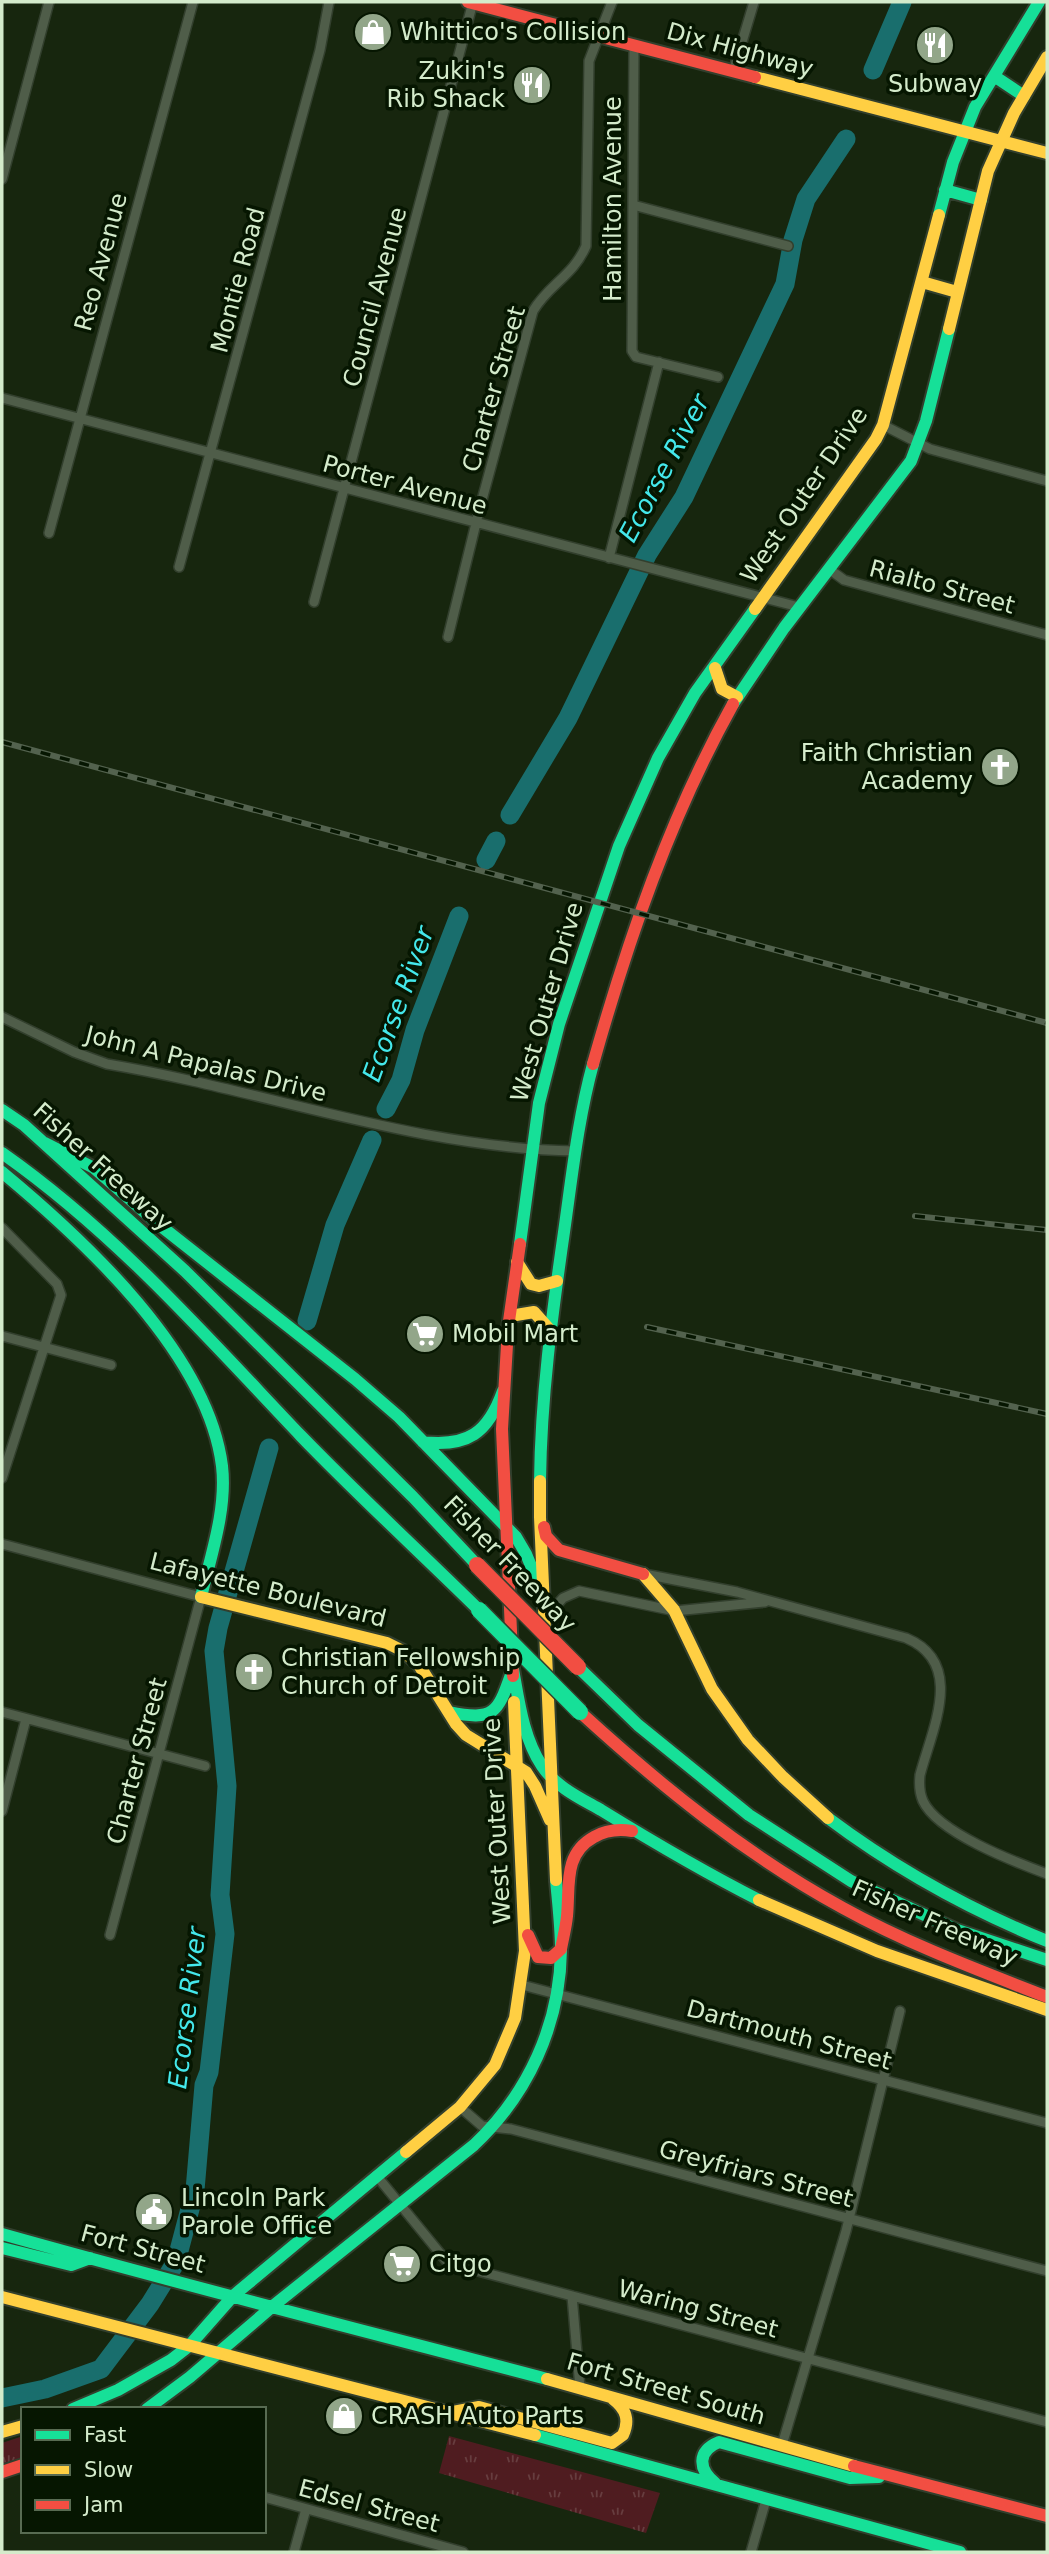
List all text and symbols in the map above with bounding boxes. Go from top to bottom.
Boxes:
shop icon: Whittico's Collision [352,11,394,53]
street label: Dix Highway [664,17,816,83]
place label: Whittico's Collision [400,18,626,46]
restaurant icon: Subway [914,24,956,66]
place label: Zukin's Rib Shack [387,57,505,113]
restaurant icon: Zukin's Rib Shack [511,64,553,106]
place label: Subway [888,70,982,98]
street label: Hamilton Avenue [599,96,627,302]
street label: Reo Avenue [69,190,133,334]
street label: Montie Road [205,204,271,356]
street label: Council Avenue [338,204,412,390]
street label: Charter Street [457,303,531,475]
water label: Ecorse River [613,387,716,547]
street label: West Outer Drive [735,402,873,588]
street label: Porter Avenue [320,450,490,520]
street label: Rialto Street [866,554,1018,620]
place label: Faith Christian Academy [801,739,973,795]
church icon: Faith Christian Academy [979,746,1021,788]
street label: West Outer Drive [505,899,589,1105]
water label: Ecorse River [356,920,441,1085]
street label: John A Papalas Drive [81,1020,329,1108]
street label: Fisher Freeway [27,1097,179,1237]
supermarket icon: Mobil Mart [404,1313,446,1355]
place label: Mobil Mart [452,1320,578,1348]
street label: Fisher Freeway [438,1490,582,1638]
street label: Lafayette Boulevard [147,1547,389,1633]
place label: Christian Fellowship Church of Detroit [281,1644,520,1700]
church icon: Christian Fellowship Church of Detroit [233,1651,275,1693]
street label: Charter Street [101,1675,173,1847]
street label: West Outer Drive [478,1717,516,1925]
street label: Fisher Freeway [848,1874,1022,1972]
water label: Ecorse River [162,1923,212,2090]
street label: Dartmouth Street [684,1994,894,2076]
street label: Greyfriars Street [656,2135,856,2213]
place label: Lincoln Park Parole Office [181,2184,332,2240]
public building icon: Lincoln Park Parole Office [133,2191,175,2233]
street label: Fort Street [78,2219,208,2279]
supermarket icon: Citgo [381,2243,423,2285]
place label: Citgo [429,2250,492,2278]
street label: Waring Street [615,2274,781,2344]
street label: Fort Street South [564,2347,768,2431]
shop icon: CRASH Auto Parts [323,2395,365,2437]
place label: CRASH Auto Parts [371,2402,584,2430]
legend [21,2407,266,2533]
text: Fast [84,2423,126,2447]
text: Slow [84,2458,133,2482]
street label: Edsel Street [295,2474,443,2538]
text: Jam [82,2493,124,2517]

